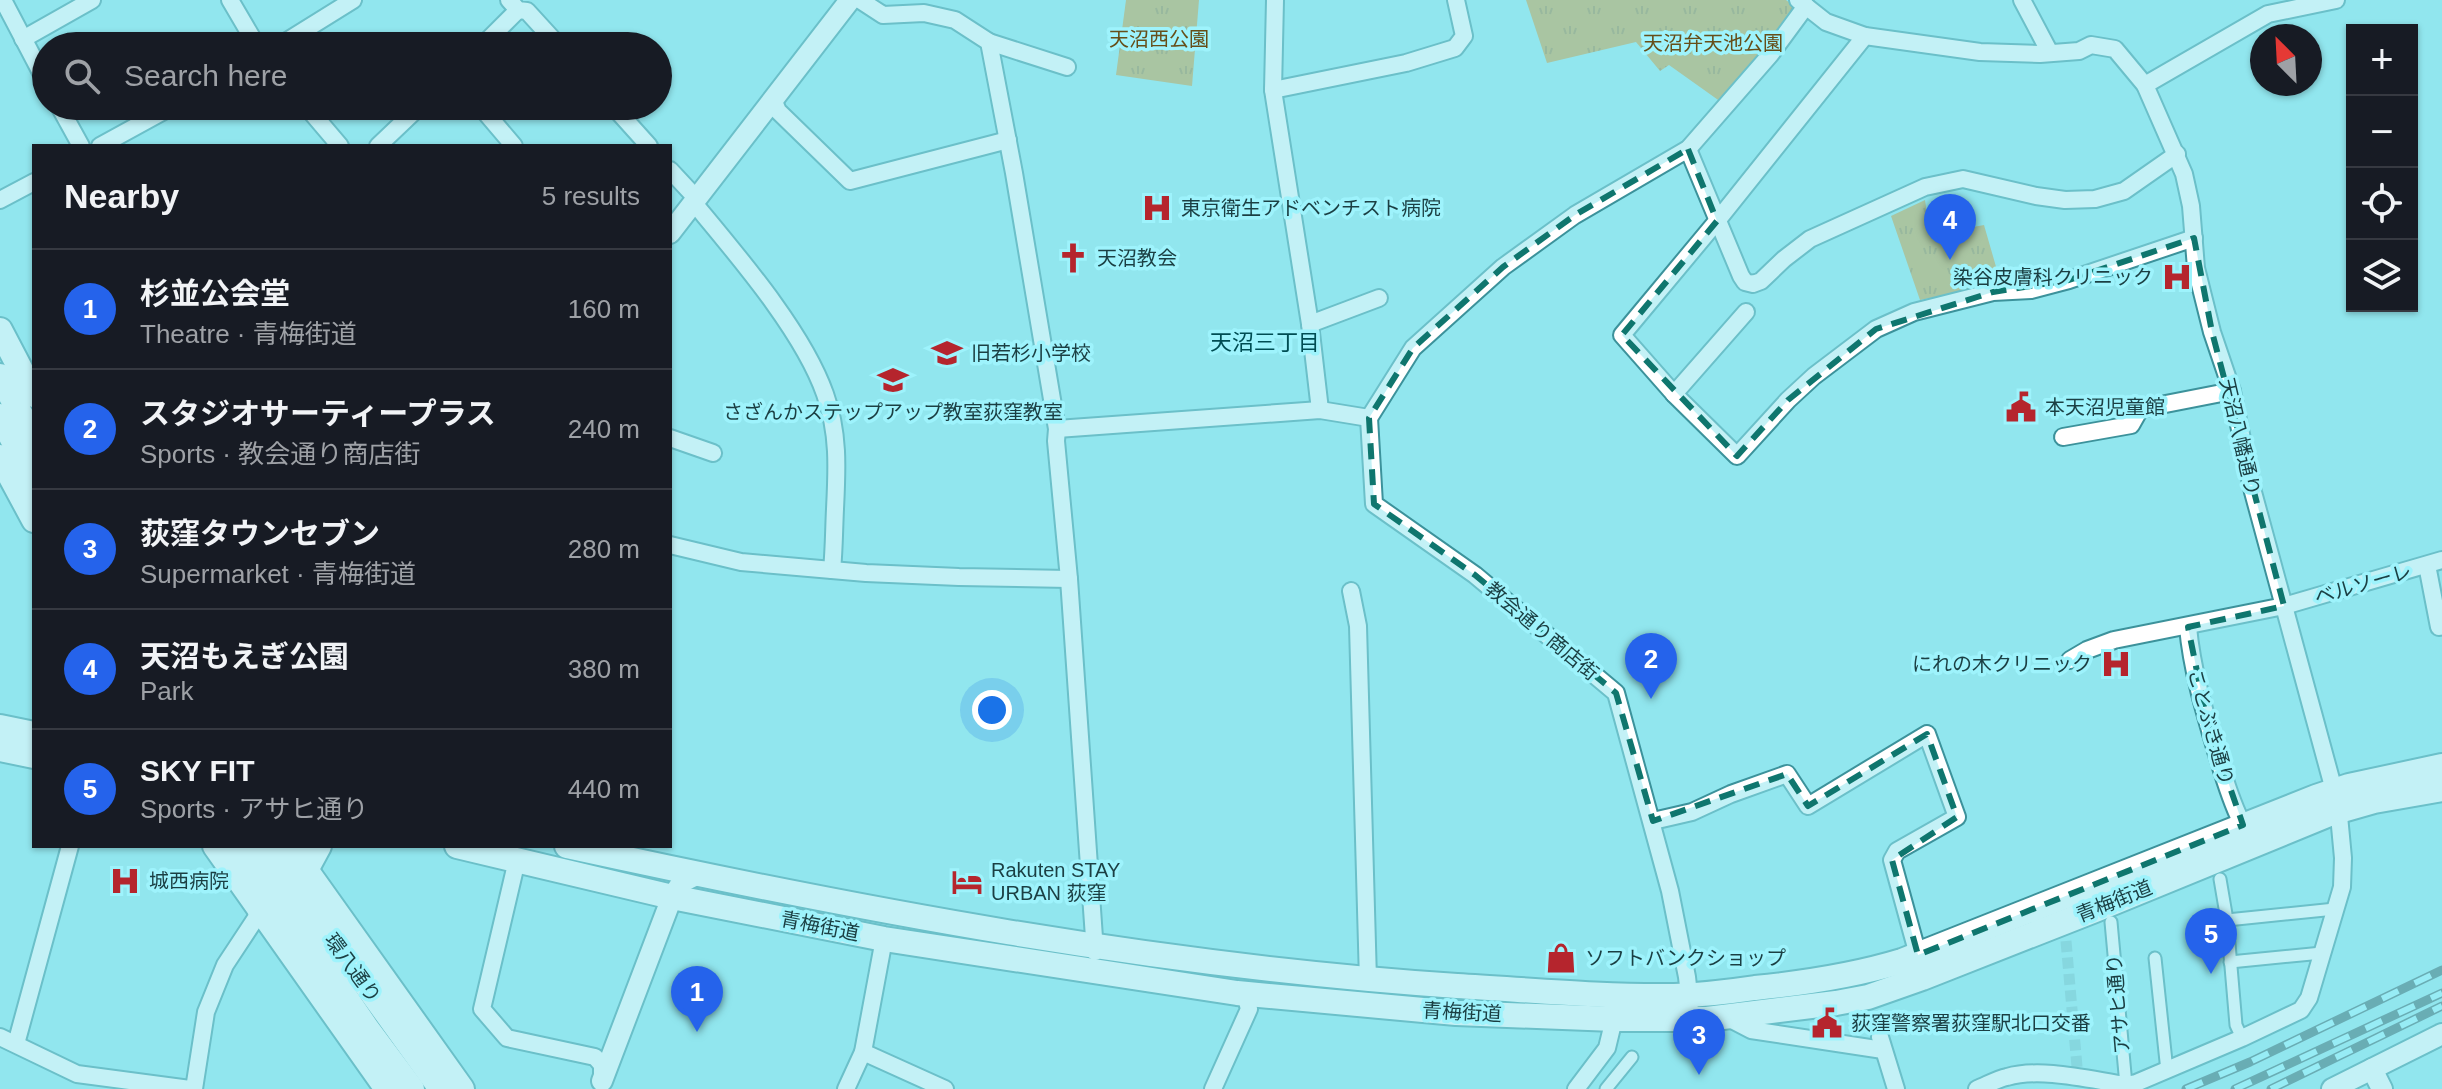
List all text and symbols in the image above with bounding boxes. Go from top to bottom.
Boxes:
north arrow [2250,24,2322,96]
map controls [2346,24,2418,312]
button: + [2346,24,2418,96]
park label: 天沼西公園 [1109,28,1209,50]
search box [32,32,672,120]
park label: 天沼弁天池公園 [1643,32,1783,54]
icon: search [60,54,104,98]
text: Search here [124,59,287,92]
button: − [2346,96,2418,168]
button: locate [2346,168,2418,240]
text: Nearby [64,177,179,215]
text: 5 results [542,181,640,211]
hospital icon: 東京衛生アドベンチスト病院 [1140,191,1174,225]
pin: 4 [1924,194,1976,260]
place label: 東京衛生アドベンチスト病院 [1181,197,1441,219]
button: layers [2346,240,2418,312]
church icon: 天沼教会 [1056,241,1090,275]
place label: 天沼教会 [1097,247,1177,269]
hospital icon: 染谷皮膚科クリニック [2160,260,2194,294]
place label: 染谷皮膚科クリニック [1953,266,2153,288]
text: 杉並公会堂 [140,277,290,310]
text: 1 [83,294,97,324]
text: 160 m [568,294,640,324]
text: Theatre · 青梅街道 [140,319,357,349]
district label: 天沼三丁目 [1210,330,1320,355]
school or university icon: 旧若杉小学校 [930,336,964,370]
place label: 旧若杉小学校 [971,342,1091,364]
school or university icon: さざんかステップアップ教室荻窪教室 [876,363,910,397]
street label: 天沼八幡通り [2216,376,2264,498]
public building icon: 本天沼児童館 [2004,390,2038,424]
place label: 本天沼児童館 [2045,396,2165,418]
text: スタジオサーティープラス [140,397,496,430]
place label: さざんかステップアップ教室荻窪教室 [723,401,1063,423]
text: 2 [83,414,97,444]
text: 240 m [568,414,640,444]
text: Sports · 教会通り商店街 [140,439,420,469]
text: 荻窪タウンセブン [140,517,380,550]
text: 3 [83,534,97,564]
text: 280 m [568,534,640,564]
text: Supermarket · 青梅街道 [140,559,416,589]
street label: ベルソーレ [2312,560,2414,608]
street label: 教会通り商店街 [1481,578,1603,684]
pin: 2 [1625,633,1677,699]
text: 天沼もえぎ公園 [140,640,349,673]
hospital icon: にれの木クリニック [2099,647,2133,681]
place label: にれの木クリニック [1912,653,2092,675]
text: 4 [83,654,97,684]
text: 380 m [568,654,640,684]
street label: ことぶき通り [2184,666,2238,788]
text: Park [140,676,193,706]
your location [972,690,1012,730]
text: SKY FIT [140,754,254,787]
text: 5 [83,774,97,804]
text: 440 m [568,774,640,804]
text: Sports · アサヒ通り [140,794,368,824]
place label: Rakuten STAY URBAN 荻窪 [991,859,1120,904]
hospital icon: 城西病院 [108,864,142,898]
hotel icon: Rakuten STAY URBAN 荻窪 [950,865,984,899]
place label: 城西病院 [149,870,229,892]
street label: 青梅街道 [2073,876,2155,926]
street label: 青梅街道 [779,908,861,944]
pin: 5 [2185,908,2237,974]
street label: 環八通り [321,929,385,1007]
shop icon: ソフトバンクショップ [1544,941,1578,975]
place label: ソフトバンクショップ [1585,947,1786,969]
street label: アサヒ通り [2103,953,2133,1055]
pin: 1 [671,966,723,1032]
street label: 青梅街道 [1421,999,1503,1025]
public building icon: 荻窪警察署荻窪駅北口交番 [1810,1006,1844,1040]
pin: 3 [1673,1009,1725,1075]
place label: 荻窪警察署荻窪駅北口交番 [1851,1012,2091,1034]

